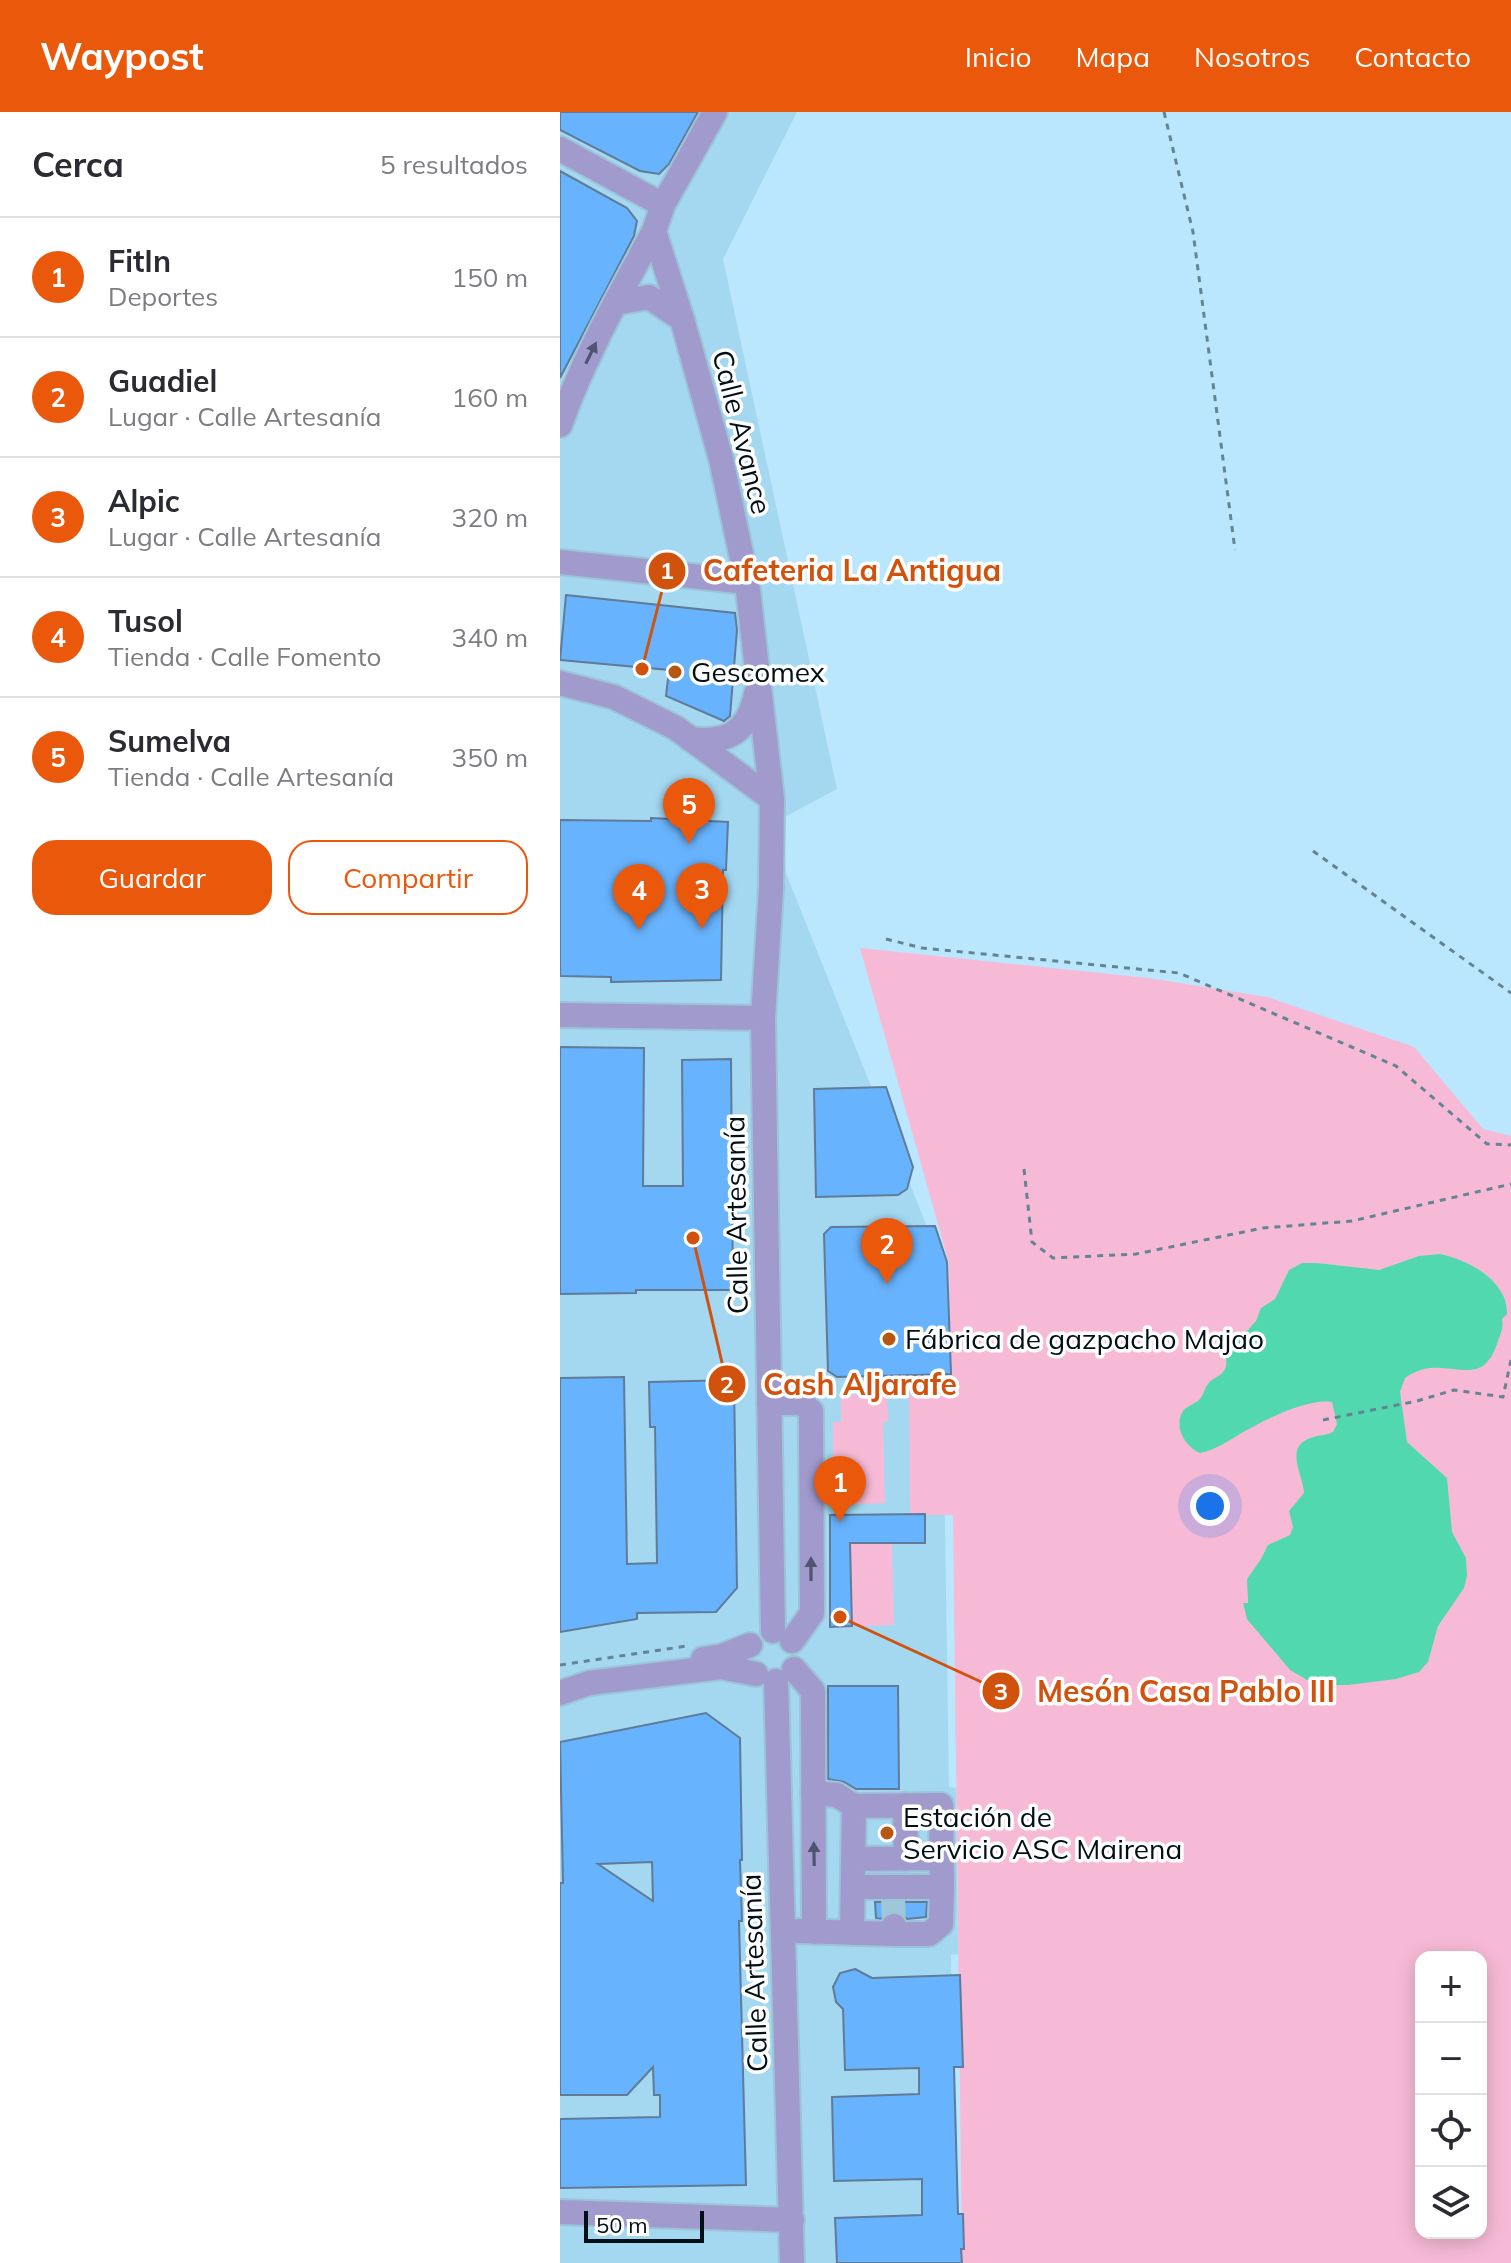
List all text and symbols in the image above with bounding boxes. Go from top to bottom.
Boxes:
text: Waypost [40,32,204,80]
text: Inicio [965,39,1032,74]
text: Mapa [1076,39,1150,74]
text: Nosotros [1194,39,1310,74]
text: Contacto [1354,39,1471,74]
text: Cerca [32,143,124,186]
text: 5 resultados [380,148,528,181]
text: FitIn [108,242,171,280]
text: 1 [50,261,66,294]
text: 150 m [452,261,528,294]
text: Deportes [108,280,218,313]
one-way arrow [584,342,598,365]
street label: Calle Avance [705,346,780,518]
text: Guadiel [108,362,217,400]
text: 2 [50,381,66,414]
text: 160 m [452,381,528,414]
text: Lugar · Calle Artesanía [108,400,381,433]
text: Alpic [108,482,180,520]
text: 3 [50,501,66,534]
text: 320 m [452,501,528,534]
text: Lugar · Calle Artesanía [108,520,381,553]
callout: Cafeteria La Antigua [647,544,1017,598]
text: Cafeteria La Antigua [703,551,1001,589]
text: 1 [660,555,674,585]
text: Tusol [108,602,183,640]
text: 4 [50,621,66,654]
text: 340 m [452,621,528,654]
text: Tienda · Calle Fomento [108,640,381,673]
place label: Gescomex [691,654,825,689]
marker: Gescomex [666,663,684,681]
text: Sumelva [108,722,231,760]
text: 5 [50,741,66,774]
text: 350 m [452,741,528,774]
text: Tienda · Calle Artesanía [108,760,394,793]
pin: 5 [663,778,715,844]
button: Guardar [32,840,272,915]
button: Compartir [288,840,528,915]
pin: 3 [676,863,728,929]
pin: 4 [613,864,665,930]
street label: Calle Artesanía [716,1116,755,1314]
pin: 2 [861,1218,913,1284]
place label: Fábrica de gazpacho Majao [905,1321,1264,1356]
marker: Fábrica de gazpacho Majao [880,1330,898,1348]
callout: Cash Aljarafe [707,1357,973,1411]
text: Cash Aljarafe [763,1365,957,1403]
text: 2 [720,1369,734,1399]
pin: 1 [814,1456,866,1522]
your location [1190,1486,1230,1526]
one-way arrow [805,1556,817,1581]
callout: Mesón Casa Pablo III [981,1664,1351,1718]
text: Mesón Casa Pablo III [1037,1672,1335,1710]
text: 3 [994,1676,1008,1706]
place label: Estación de Servicio ASC Mairena [903,1799,1182,1866]
marker: Estación de Servicio ASC Mairena [878,1824,896,1842]
one-way arrow [808,1841,820,1866]
street label: Calle Artesanía [733,1873,774,2073]
map controls [1415,1951,1487,2239]
button: + [1415,1951,1487,2023]
button: − [1415,2023,1487,2095]
button: locate [1415,2095,1487,2167]
button: layers [1415,2167,1487,2239]
scale bar [584,2207,704,2243]
text: 50 m [596,2211,647,2239]

